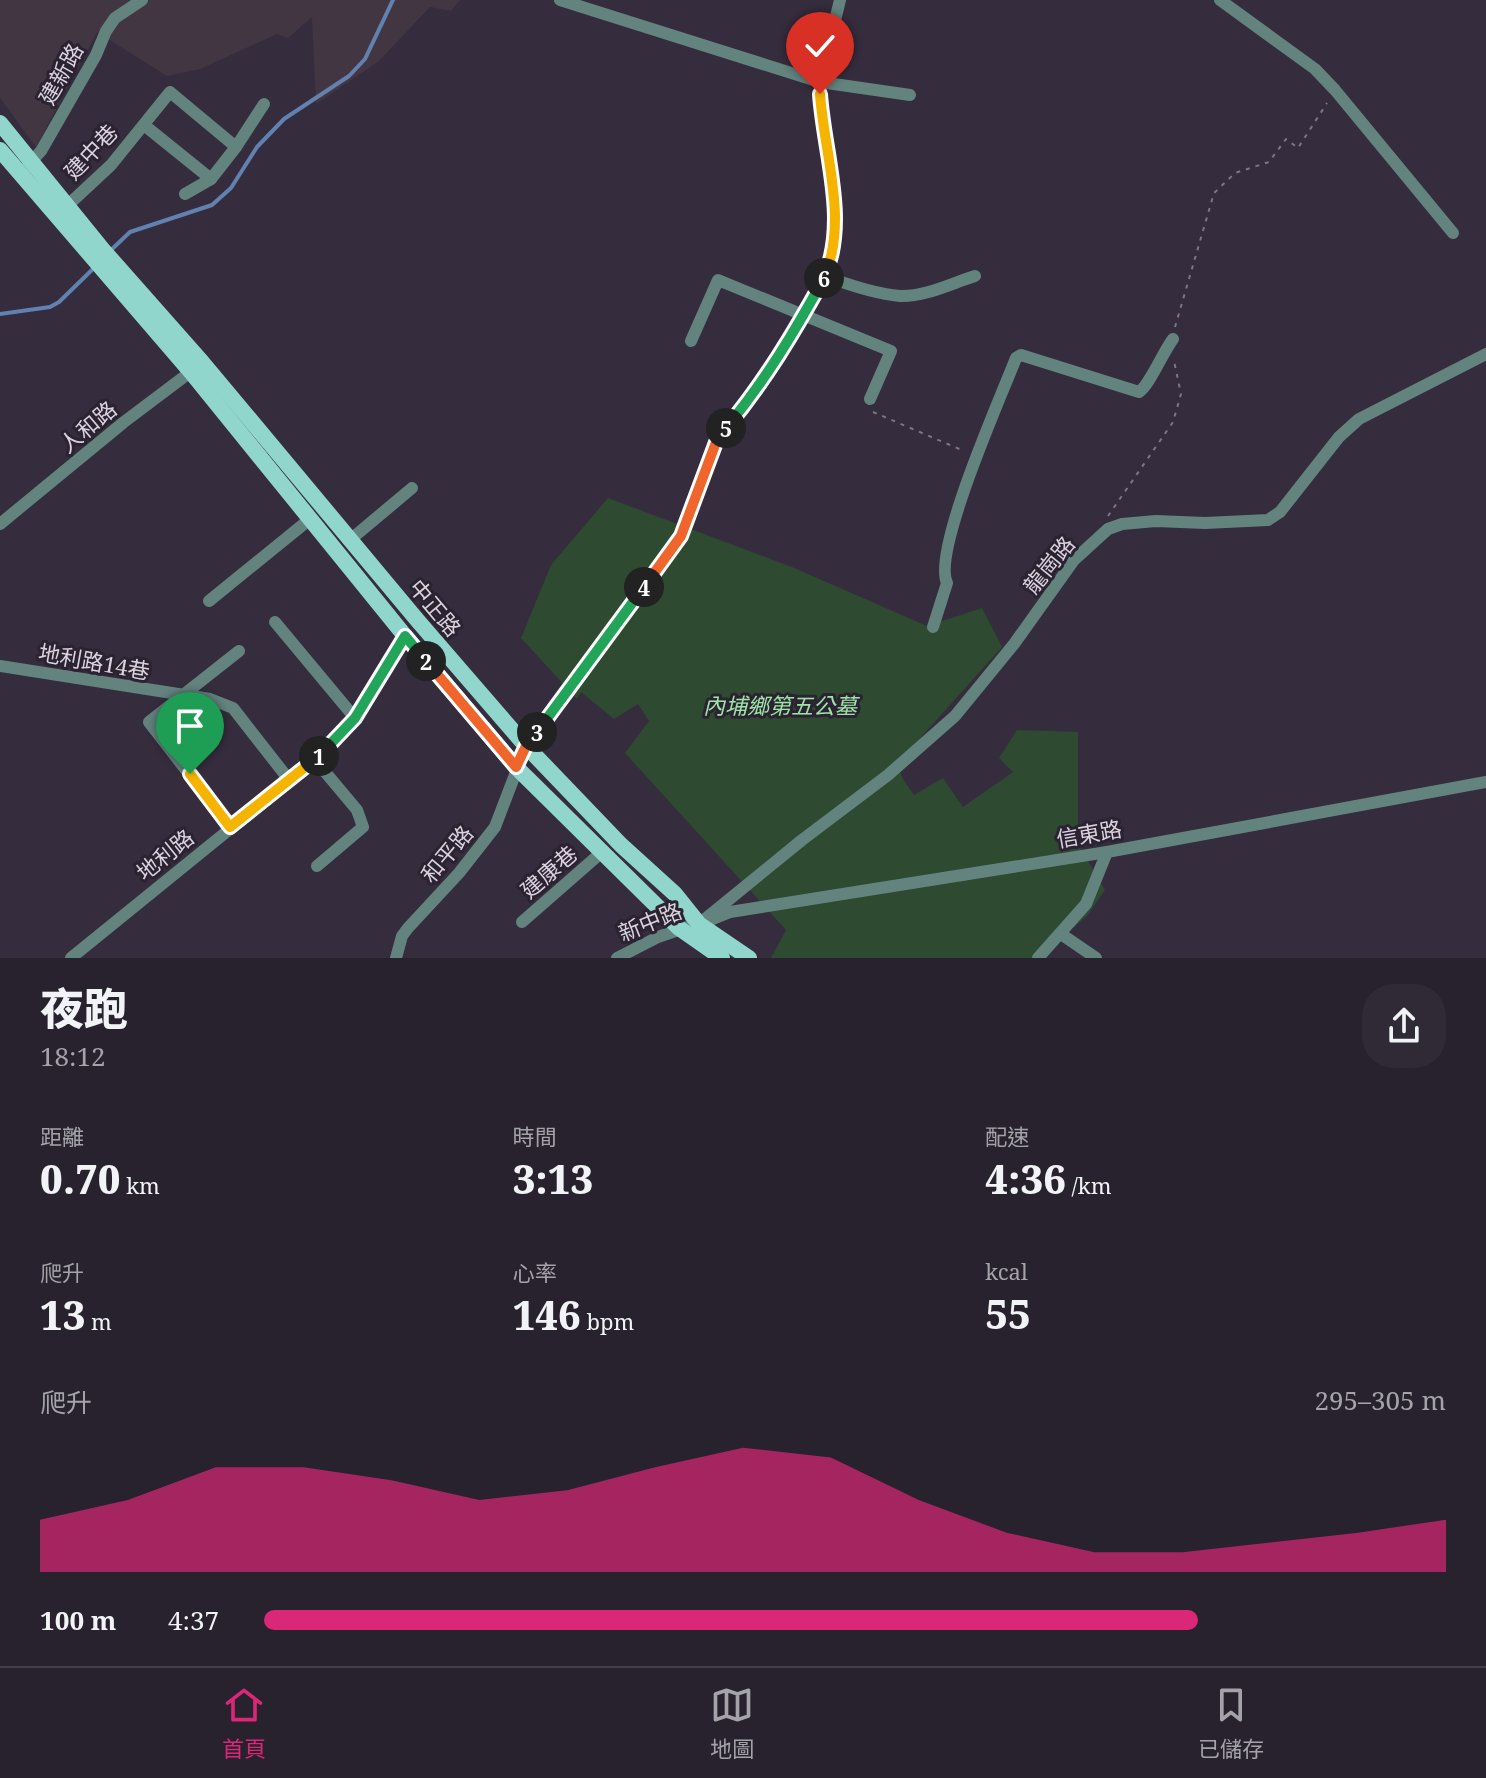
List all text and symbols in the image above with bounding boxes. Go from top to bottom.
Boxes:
pin [786,12,854,94]
icon: check [798,24,842,68]
street label: 建新路 [31,37,89,110]
street label: 建中巷 [57,117,124,186]
pin: 6 [804,258,844,298]
text: 6 [818,263,830,293]
street label: 人和路 [52,394,122,459]
pin: 5 [706,408,746,448]
text: 5 [720,413,732,443]
street label: 龍崗路 [1016,529,1081,599]
pin: 4 [624,567,664,607]
street label: 中正路 [403,572,468,642]
text: 4 [638,572,650,602]
street label: 地利路14巷 [36,636,152,686]
pin: 2 [406,641,446,681]
text: 2 [420,646,432,676]
park label: 內埔鄉第五公墓 [703,690,860,720]
pin [156,692,224,774]
icon: arrive [168,704,212,748]
pin: 3 [517,712,557,752]
text: 3 [531,717,543,747]
pin: 1 [299,736,339,776]
text: 1 [313,741,325,771]
street label: 信東路 [1054,813,1124,854]
street label: 和平路 [414,818,479,888]
street label: 地利路 [129,822,199,887]
street label: 建康巷 [514,838,583,904]
street label: 新中路 [613,895,686,947]
text: 夜跑 [40,978,128,1038]
button: share [1362,984,1446,1068]
text: 18:12 [40,1038,106,1074]
text: 距離 [40,1121,84,1151]
text: 時間 [513,1121,557,1151]
text: 配速 [985,1121,1029,1151]
text: 0.70 [40,1151,121,1206]
text: 3:13 [513,1151,593,1206]
text: 4:36 [985,1151,1066,1206]
text: km [121,1170,160,1200]
text: /km [1066,1170,1112,1200]
text: kcal [985,1256,1028,1286]
text: 爬升 [40,1257,84,1287]
text: 心率 [513,1257,557,1287]
text: 55 [985,1286,1031,1341]
text: 13 [40,1287,85,1342]
text: 146 [513,1287,581,1342]
text: m [85,1306,112,1336]
text: bpm [581,1306,634,1336]
text: 295–305 m [1314,1382,1446,1418]
text: 爬升 [40,1384,92,1420]
text: 100 m [40,1602,116,1638]
text: 4:37 [168,1602,219,1638]
tab: 首頁 [222,1683,266,1763]
tab: 地圖 [710,1683,754,1763]
tab: 已儲存 [1198,1683,1264,1763]

